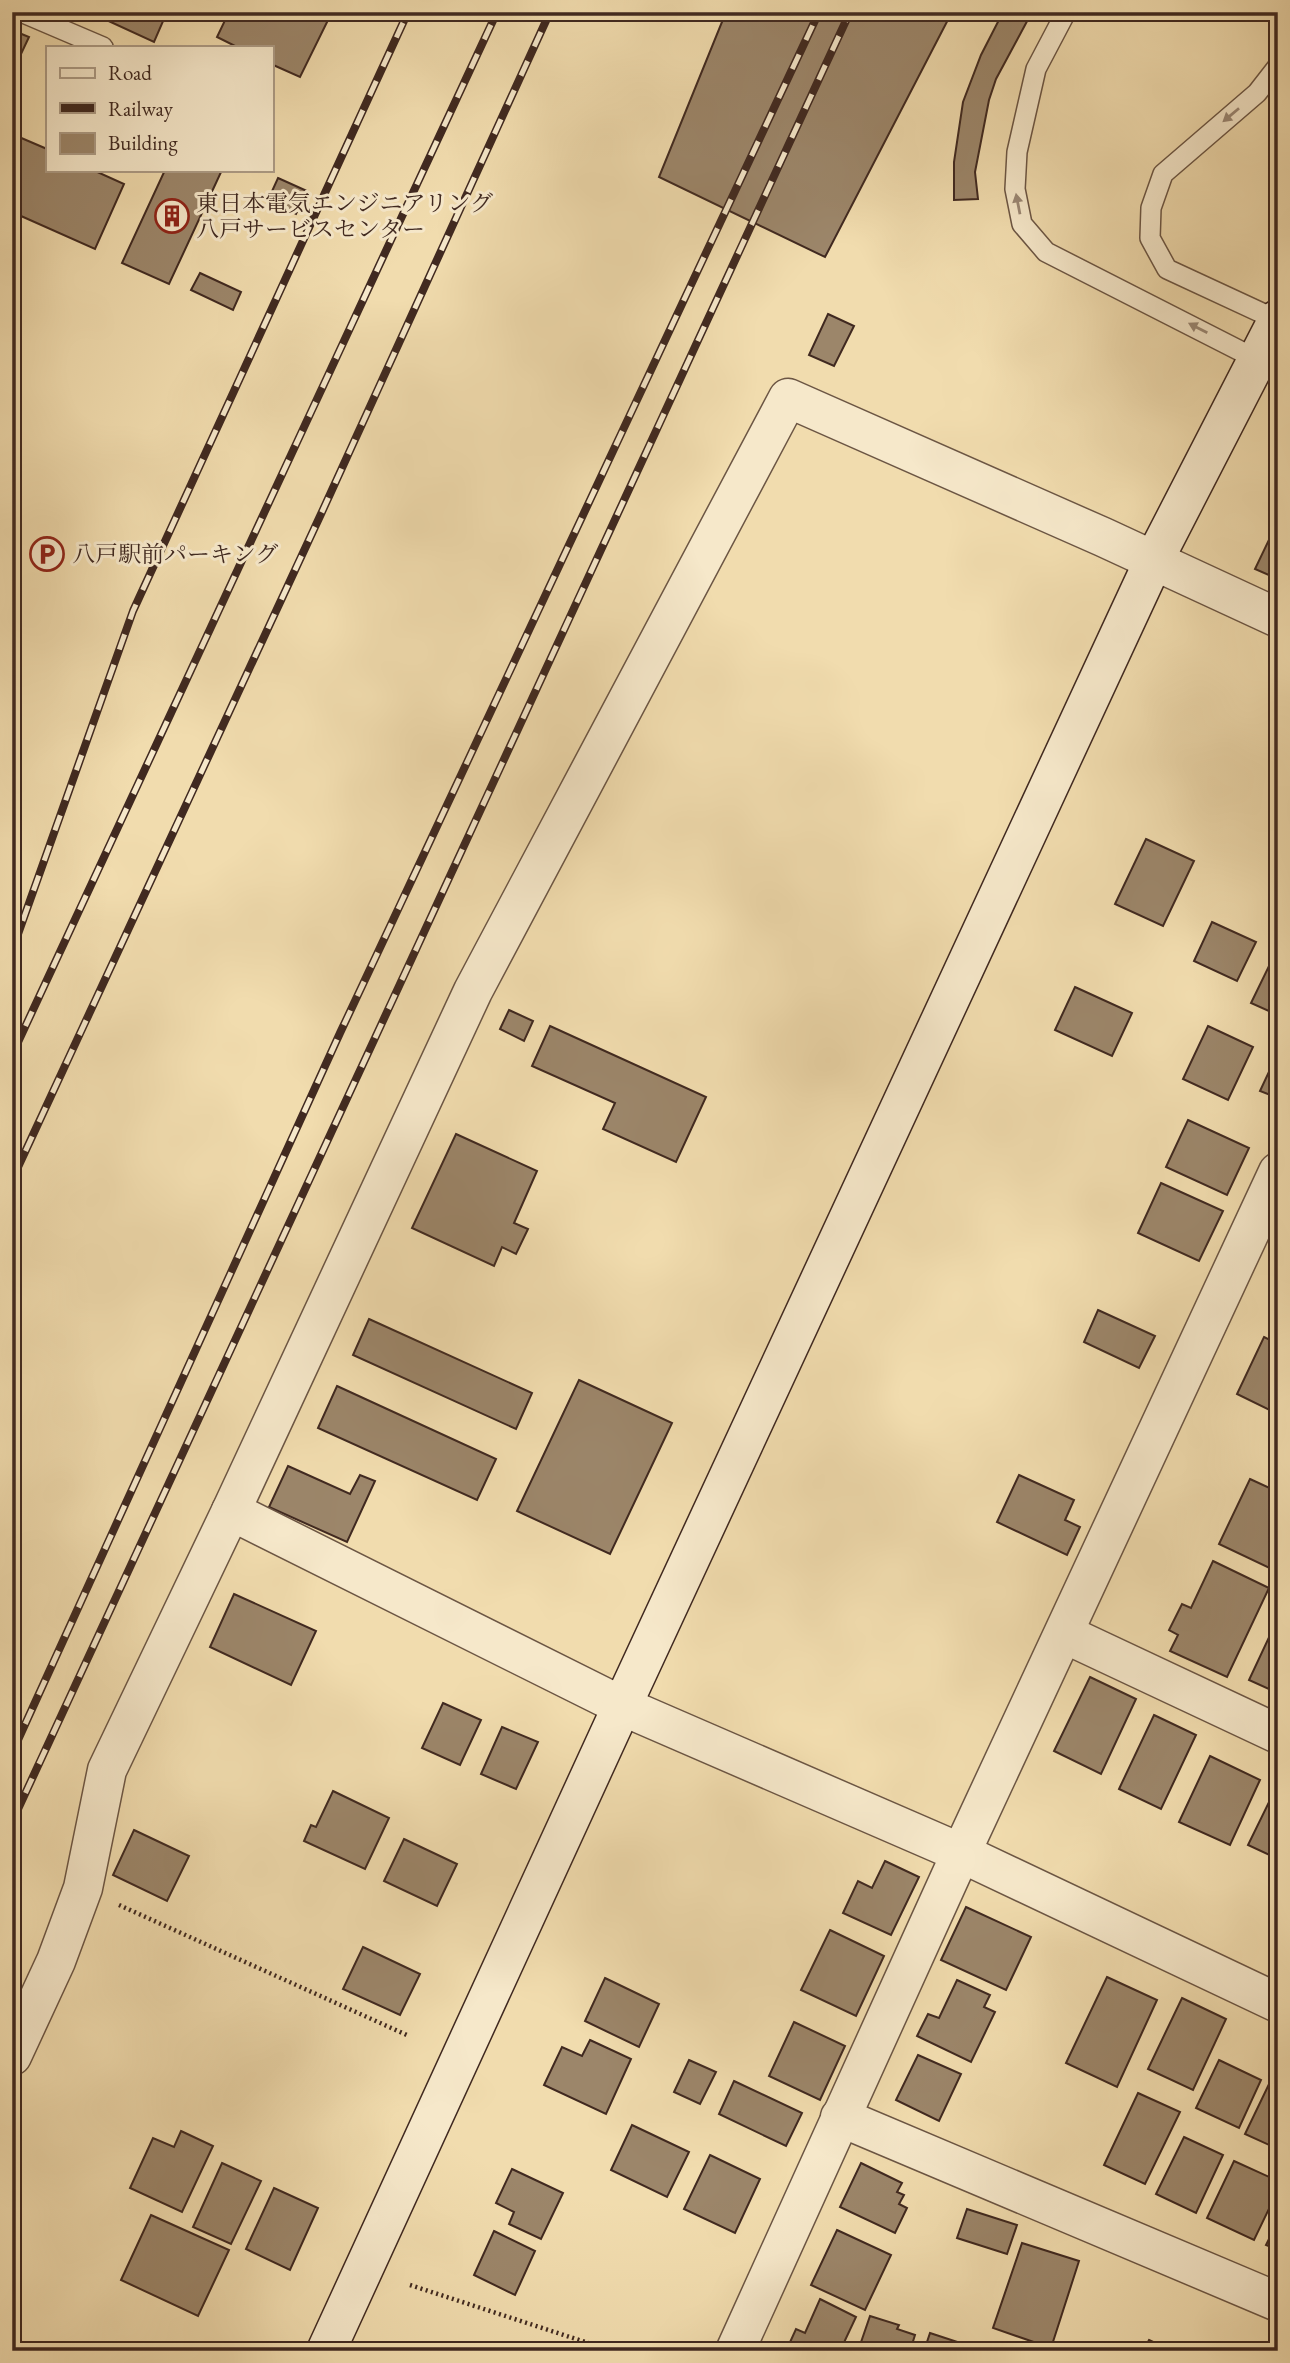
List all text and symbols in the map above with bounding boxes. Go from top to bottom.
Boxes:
legend [46,46,273,172]
text: Road [108,59,152,86]
text: Railway [108,95,174,122]
one-way arrow [1222,107,1239,122]
text: Building [108,129,178,156]
place label: 東日本電気エンジニアリング 八戸サービスセンター [196,188,493,244]
one-way arrow [1013,193,1024,215]
building icon: 東日本電気エンジニアリング 八戸サービスセンター [153,197,191,235]
one-way arrow [1188,323,1208,334]
parking icon: 八戸駅前パーキング [28,535,66,573]
place label: 八戸駅前パーキング [72,539,278,569]

